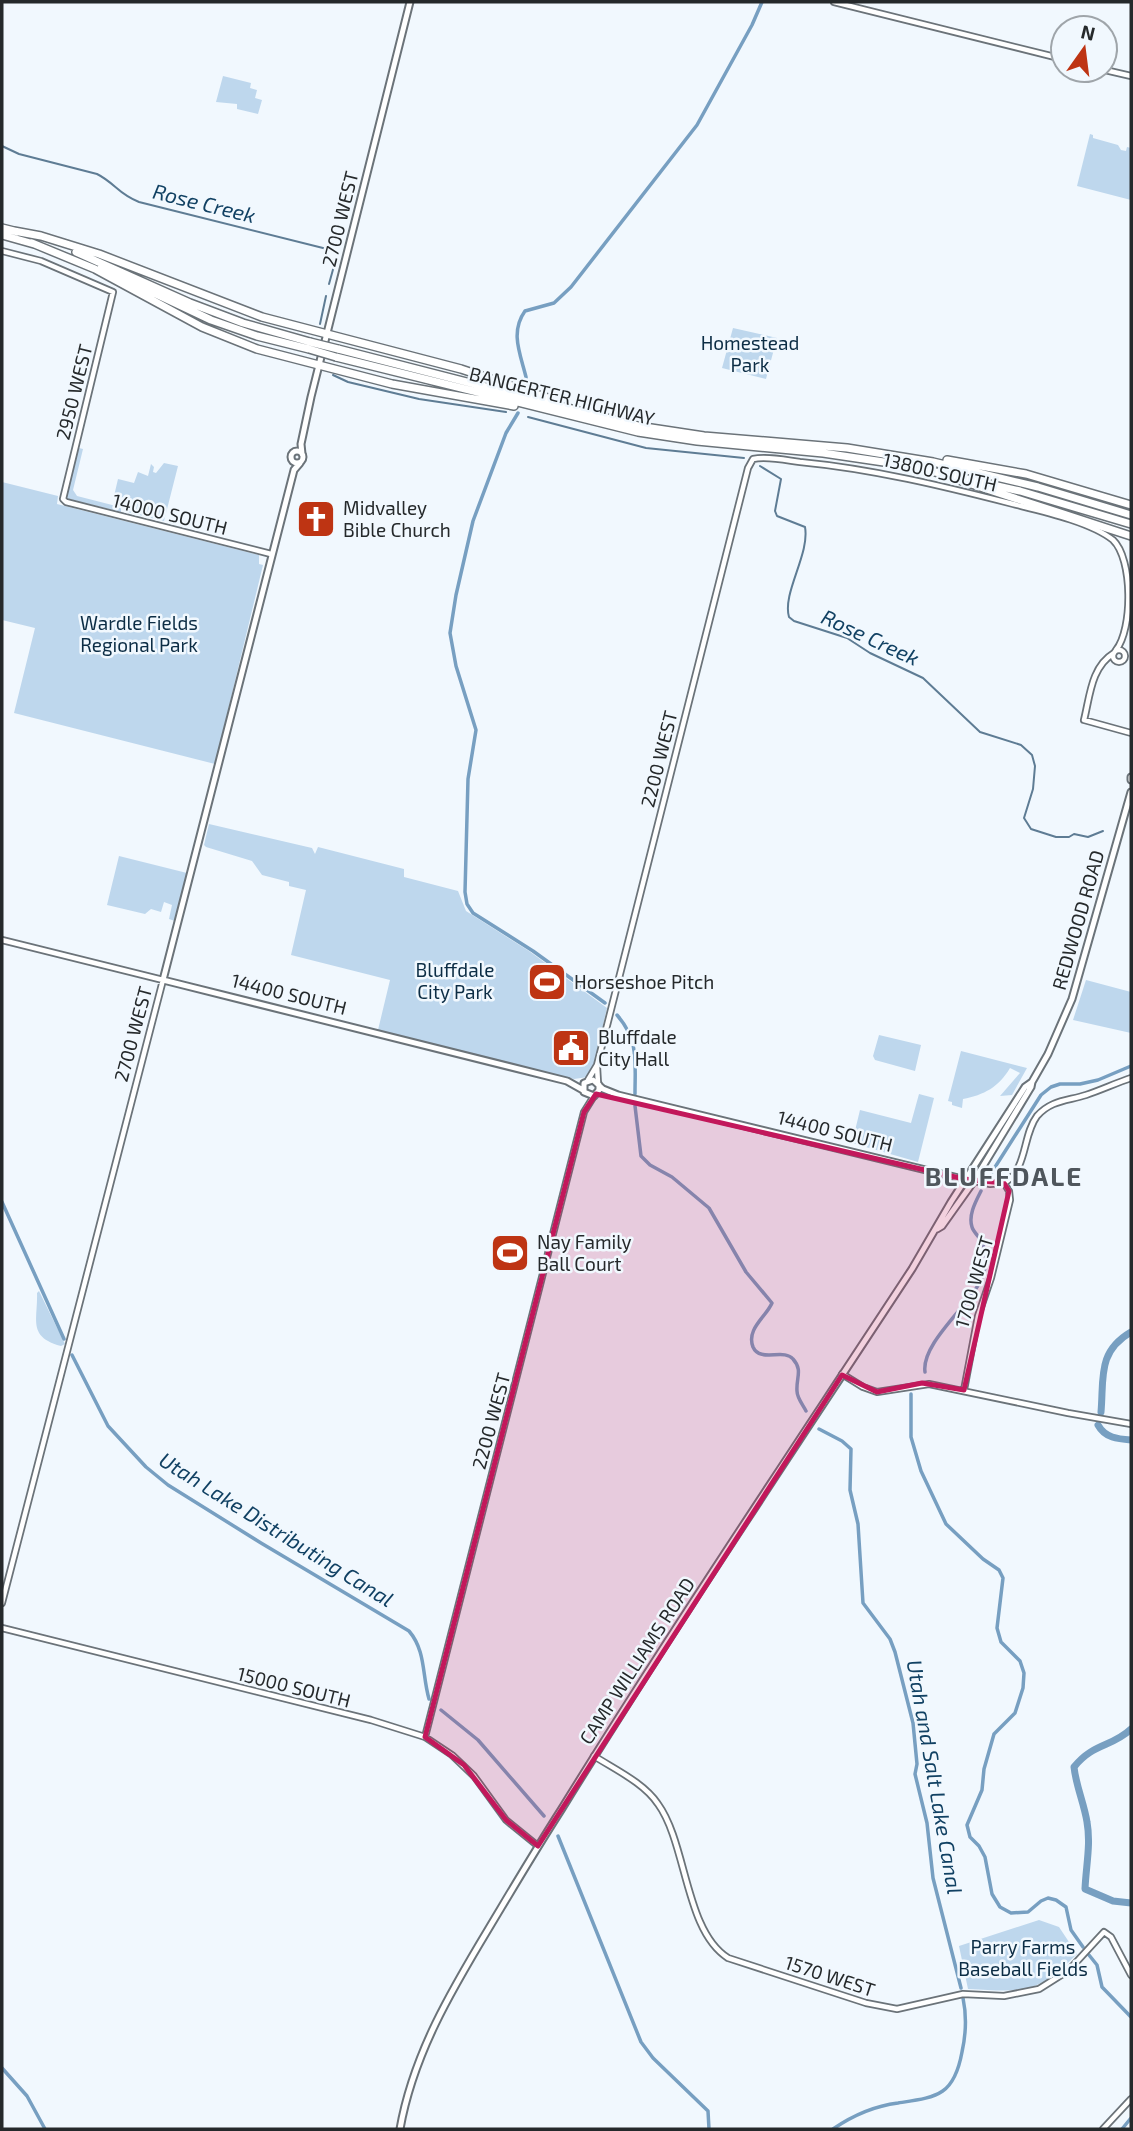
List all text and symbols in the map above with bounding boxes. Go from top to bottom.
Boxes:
north arrow [1049,14,1119,84]
text: N [1079,19,1098,45]
street label: 2700 WEST [317,169,362,269]
water label: Rose Creek [150,178,258,227]
park label: Homestead Park [701,331,799,376]
street label: 2950 WEST [51,342,96,442]
street label: BANGERTER HIGHWAY [467,361,657,430]
street label: 13800 SOUTH [881,447,999,496]
street label: 14000 SOUTH [110,488,230,539]
place label: Midvalley Bible Church [343,496,451,541]
church icon: Midvalley Bible Church [295,498,337,540]
water label: Rose Creek [818,603,923,670]
park label: Wardle Fields Regional Park [80,611,198,656]
street label: 2200 WEST [635,708,682,810]
street label: REDWOOD ROAD [1047,847,1108,992]
park label: Bluffdale City Park [416,958,494,1003]
sports icon: Horseshoe Pitch [526,961,568,1003]
street label: 14400 SOUTH [229,968,349,1019]
place label: Horseshoe Pitch [574,970,714,993]
street label: 2700 WEST [109,984,156,1084]
place label: Bluffdale City Hall [598,1025,677,1070]
public building icon: Bluffdale City Hall [550,1027,592,1069]
street label: 14400 SOUTH [775,1105,895,1156]
district label: BLUFFDALE [925,1160,1083,1191]
place label: Nay Family Ball Court [537,1230,632,1275]
sports icon: Nay Family Ball Court [489,1232,531,1274]
street label: 1700 WEST [949,1233,998,1330]
street label: 2200 WEST [467,1370,514,1471]
water label: Utah Lake Distributing Canal [155,1446,398,1611]
street label: CAMP WILLIAMS ROAD [574,1573,699,1748]
water label: Utah and Salt Lake Canal [903,1658,968,1896]
street label: 15000 SOUTH [235,1661,353,1712]
park label: Parry Farms Baseball Fields [958,1935,1088,1980]
street label: 1570 WEST [782,1950,878,2001]

